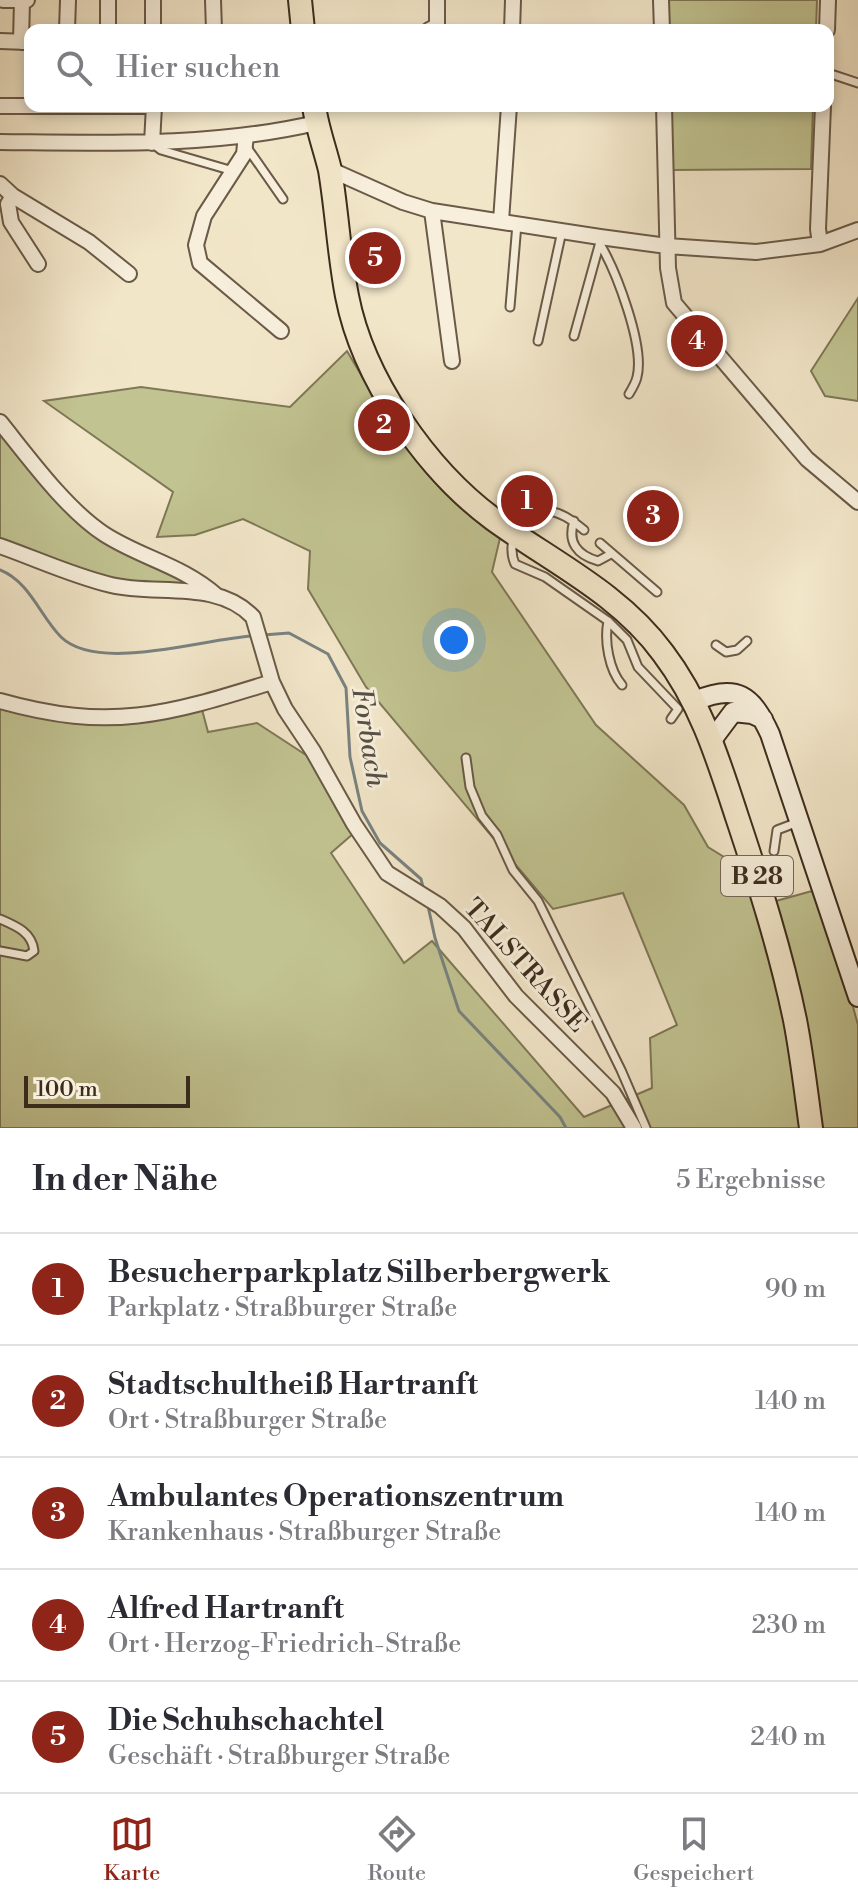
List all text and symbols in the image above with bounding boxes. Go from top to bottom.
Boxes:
search box [24,24,834,112]
icon: search [52,46,96,90]
text: Hier suchen [116,49,280,87]
pin: 5 [349,228,401,288]
pin: 4 [671,311,723,371]
pin: 2 [358,395,410,455]
pin: 1 [501,471,553,531]
pin: 3 [627,486,679,546]
your location [434,620,474,660]
water label: Forbach [343,685,394,790]
road number: B 28 [721,856,793,896]
street label: TALSTRASSE [457,892,594,1039]
scale bar [24,1072,190,1108]
text: 100 m [36,1076,98,1103]
text: In der Nähe [32,1159,218,1201]
text: 5 Ergebnisse [676,1164,826,1196]
text: Besucherparkplatz Silberbergwerk [108,1254,609,1292]
text: 1 [52,1273,64,1305]
text: 90 m [765,1273,826,1305]
text: Parkplatz · Straßburger Straße [108,1292,457,1324]
text: Stadtschultheiß Hartranft [108,1366,478,1404]
text: 2 [50,1385,66,1417]
text: 140 m [755,1385,826,1417]
text: Ort · Straßburger Straße [108,1404,387,1436]
text: Ambulantes Operationszentrum [108,1478,564,1516]
text: 3 [50,1497,66,1529]
text: 140 m [755,1497,826,1529]
text: Krankenhaus · Straßburger Straße [108,1516,501,1548]
text: Alfred Hartranft [108,1590,344,1628]
text: 4 [49,1609,67,1641]
text: 230 m [751,1609,826,1641]
text: Ort · Herzog-Friedrich-Straße [108,1628,461,1660]
text: Die Schuhschachtel [108,1702,384,1740]
text: 5 [50,1721,66,1753]
text: 240 m [750,1721,826,1753]
text: Geschäft · Straßburger Straße [108,1740,451,1772]
tab: Karte [104,1812,160,1887]
tab: Route [368,1812,426,1887]
tab: Gespeichert [633,1812,754,1887]

